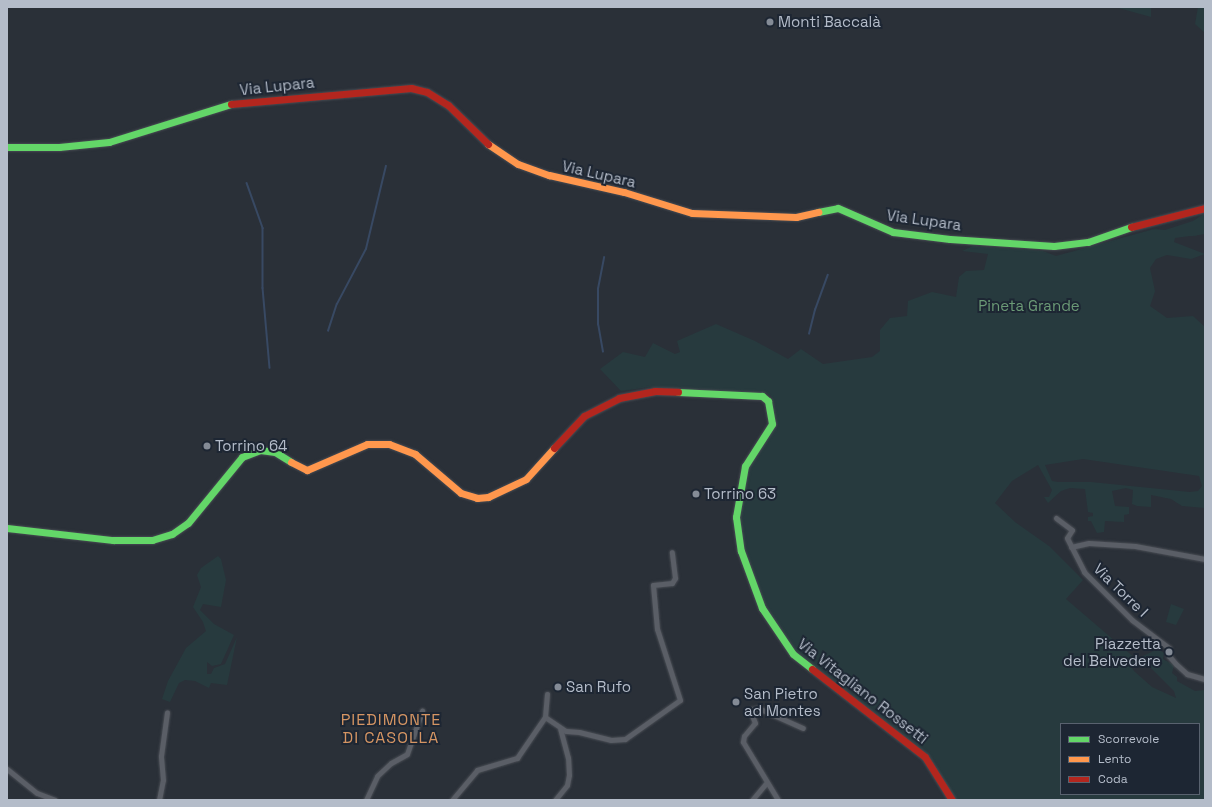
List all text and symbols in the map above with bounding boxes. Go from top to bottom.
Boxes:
place label: Monti Baccalà [778,13,881,31]
marker: Monti Baccalà [765,17,775,27]
street label: Via Lupara [239,73,315,99]
street label: Via Lupara [560,157,638,191]
street label: Via Lupara [886,206,962,234]
park label: Pineta Grande [978,297,1080,315]
place label: Torrino 64 [215,437,287,455]
marker: Torrino 64 [202,441,212,451]
place label: Torrino 63 [704,485,776,503]
marker: Torrino 63 [691,489,701,499]
street label: Via Torre I [1090,559,1152,621]
place label: Piazzetta del Belvedere [1063,634,1161,669]
street label: Via Vitagliano Rossetti [794,635,932,747]
marker: Piazzetta del Belvedere [1164,647,1174,657]
place label: San Rufo [566,678,631,696]
marker: San Rufo [553,682,563,692]
place label: San Pietro ad Montes [744,684,821,719]
marker: San Pietro ad Montes [731,697,741,707]
district label: PIEDIMONTE DI CASOLLA [341,710,441,748]
legend [1060,723,1200,795]
text: Scorrevole [1098,731,1159,747]
text: Lento [1098,751,1132,767]
text: Coda [1098,771,1128,787]

